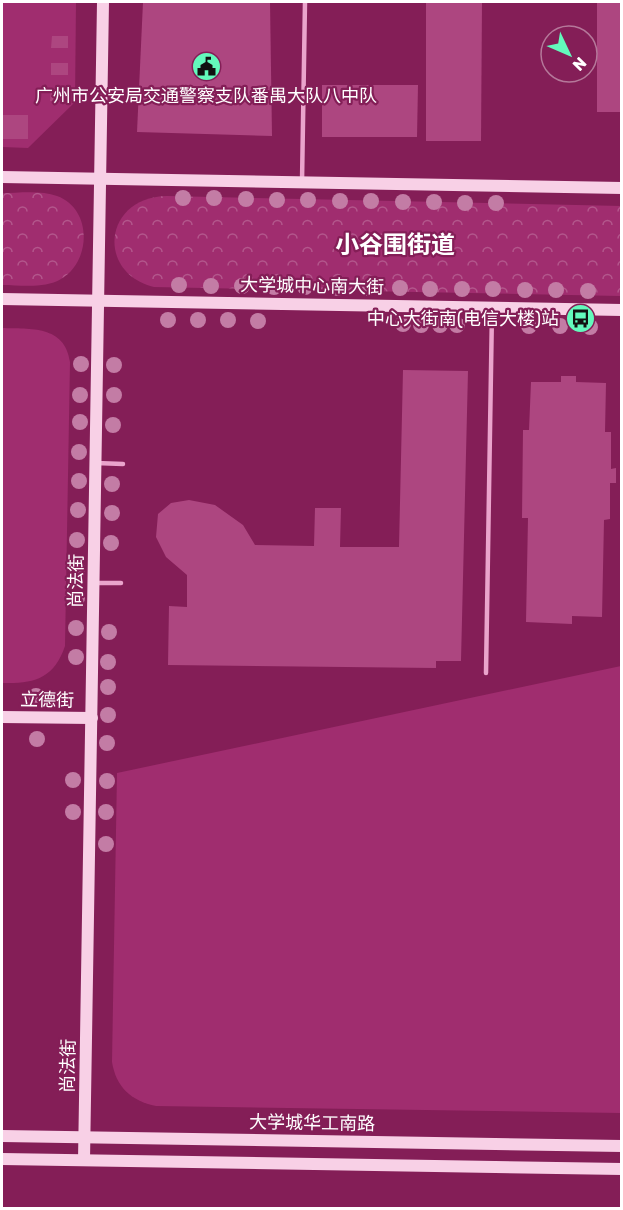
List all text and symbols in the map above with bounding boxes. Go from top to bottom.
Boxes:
north arrow [539,24,599,84]
public building icon: 广州市公安局交通警察支队番禺大队八中队 [190,51,222,83]
text: N [569,53,590,75]
place label: 广州市公安局交通警察支队番禺大队八中队 [35,85,377,107]
district label: 小谷围街道 [335,231,455,259]
street label: 大学城中心南大街 [240,274,384,298]
bus stop icon: 中心大街南(电信大楼)站 [564,303,596,335]
place label: 中心大街南(电信大楼)站 [367,308,559,330]
street label: 尚法街 [65,554,87,608]
street label: 立德街 [20,689,74,711]
street label: 尚法街 [57,1039,79,1093]
street label: 大学城华工南路 [249,1111,375,1135]

